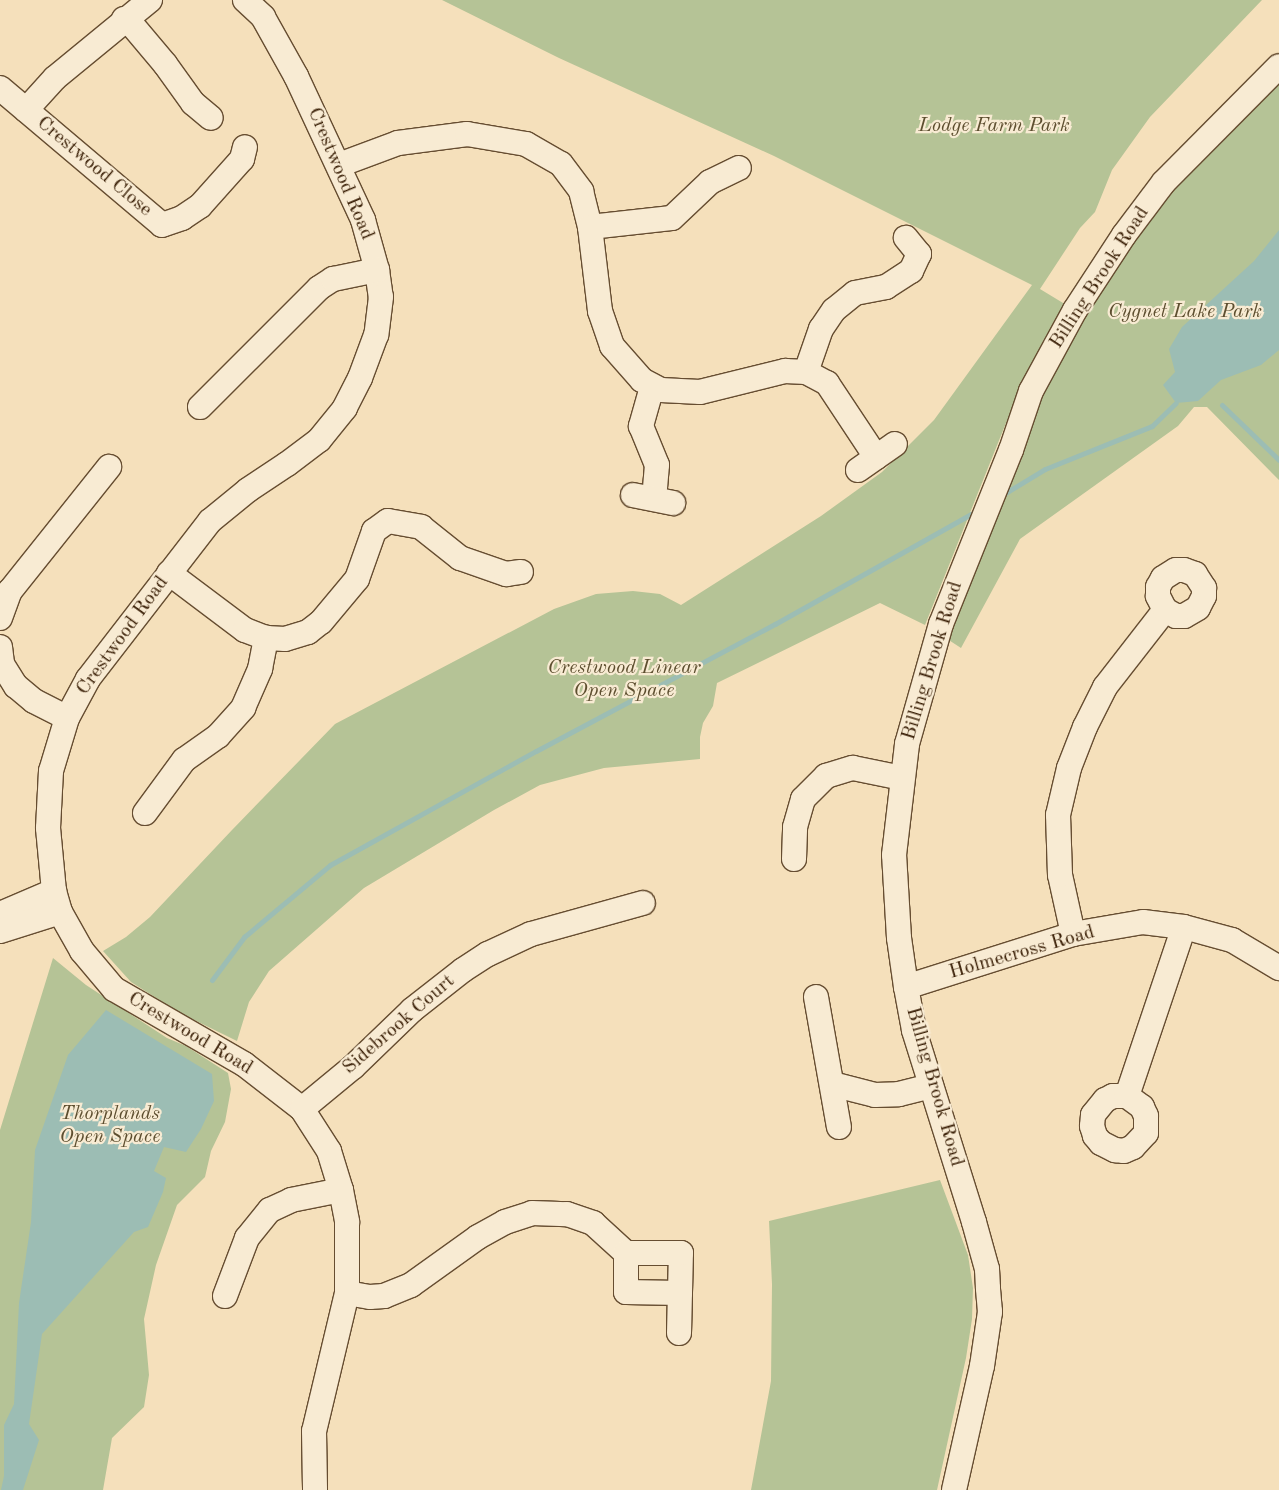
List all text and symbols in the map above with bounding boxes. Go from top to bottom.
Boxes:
street label: Crestwood Road [301,104,379,244]
street label: Crestwood Close [31,112,157,222]
park label: Lodge Farm Park [918,114,1070,138]
street label: Billing Brook Road [1045,202,1155,354]
park label: Cygnet Lake Park [1108,300,1262,324]
street label: Crestwood Road [72,572,174,700]
street label: Billing Brook Road [897,579,969,743]
park label: Crestwood Linear Open Space [547,656,701,703]
street label: Holmecross Road [946,921,1098,985]
street label: Sidebrook Court [338,970,460,1080]
street label: Crestwood Road [123,987,257,1081]
street label: Billing Brook Road [900,1004,968,1170]
park label: Thorplands Open Space [60,1102,160,1149]

